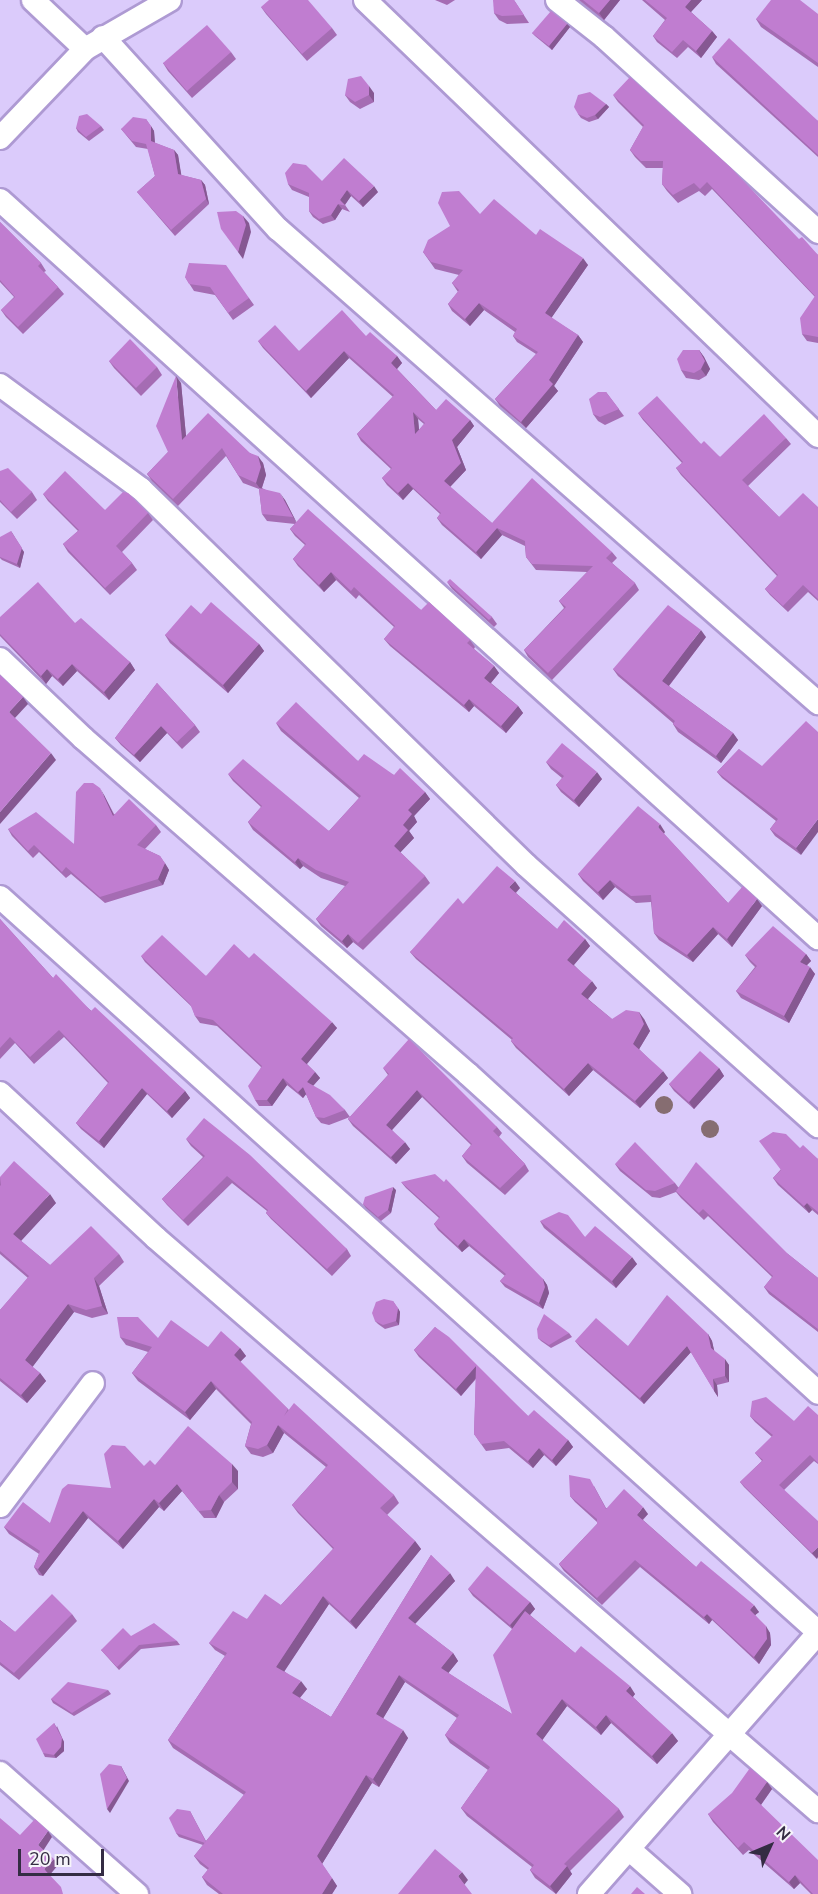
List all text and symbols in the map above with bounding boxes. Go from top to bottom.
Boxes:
north arrow [740,1816,800,1876]
text: N [771,1822,795,1845]
scale bar [21,1837,106,1875]
text: 20 m [29,1847,71,1871]

